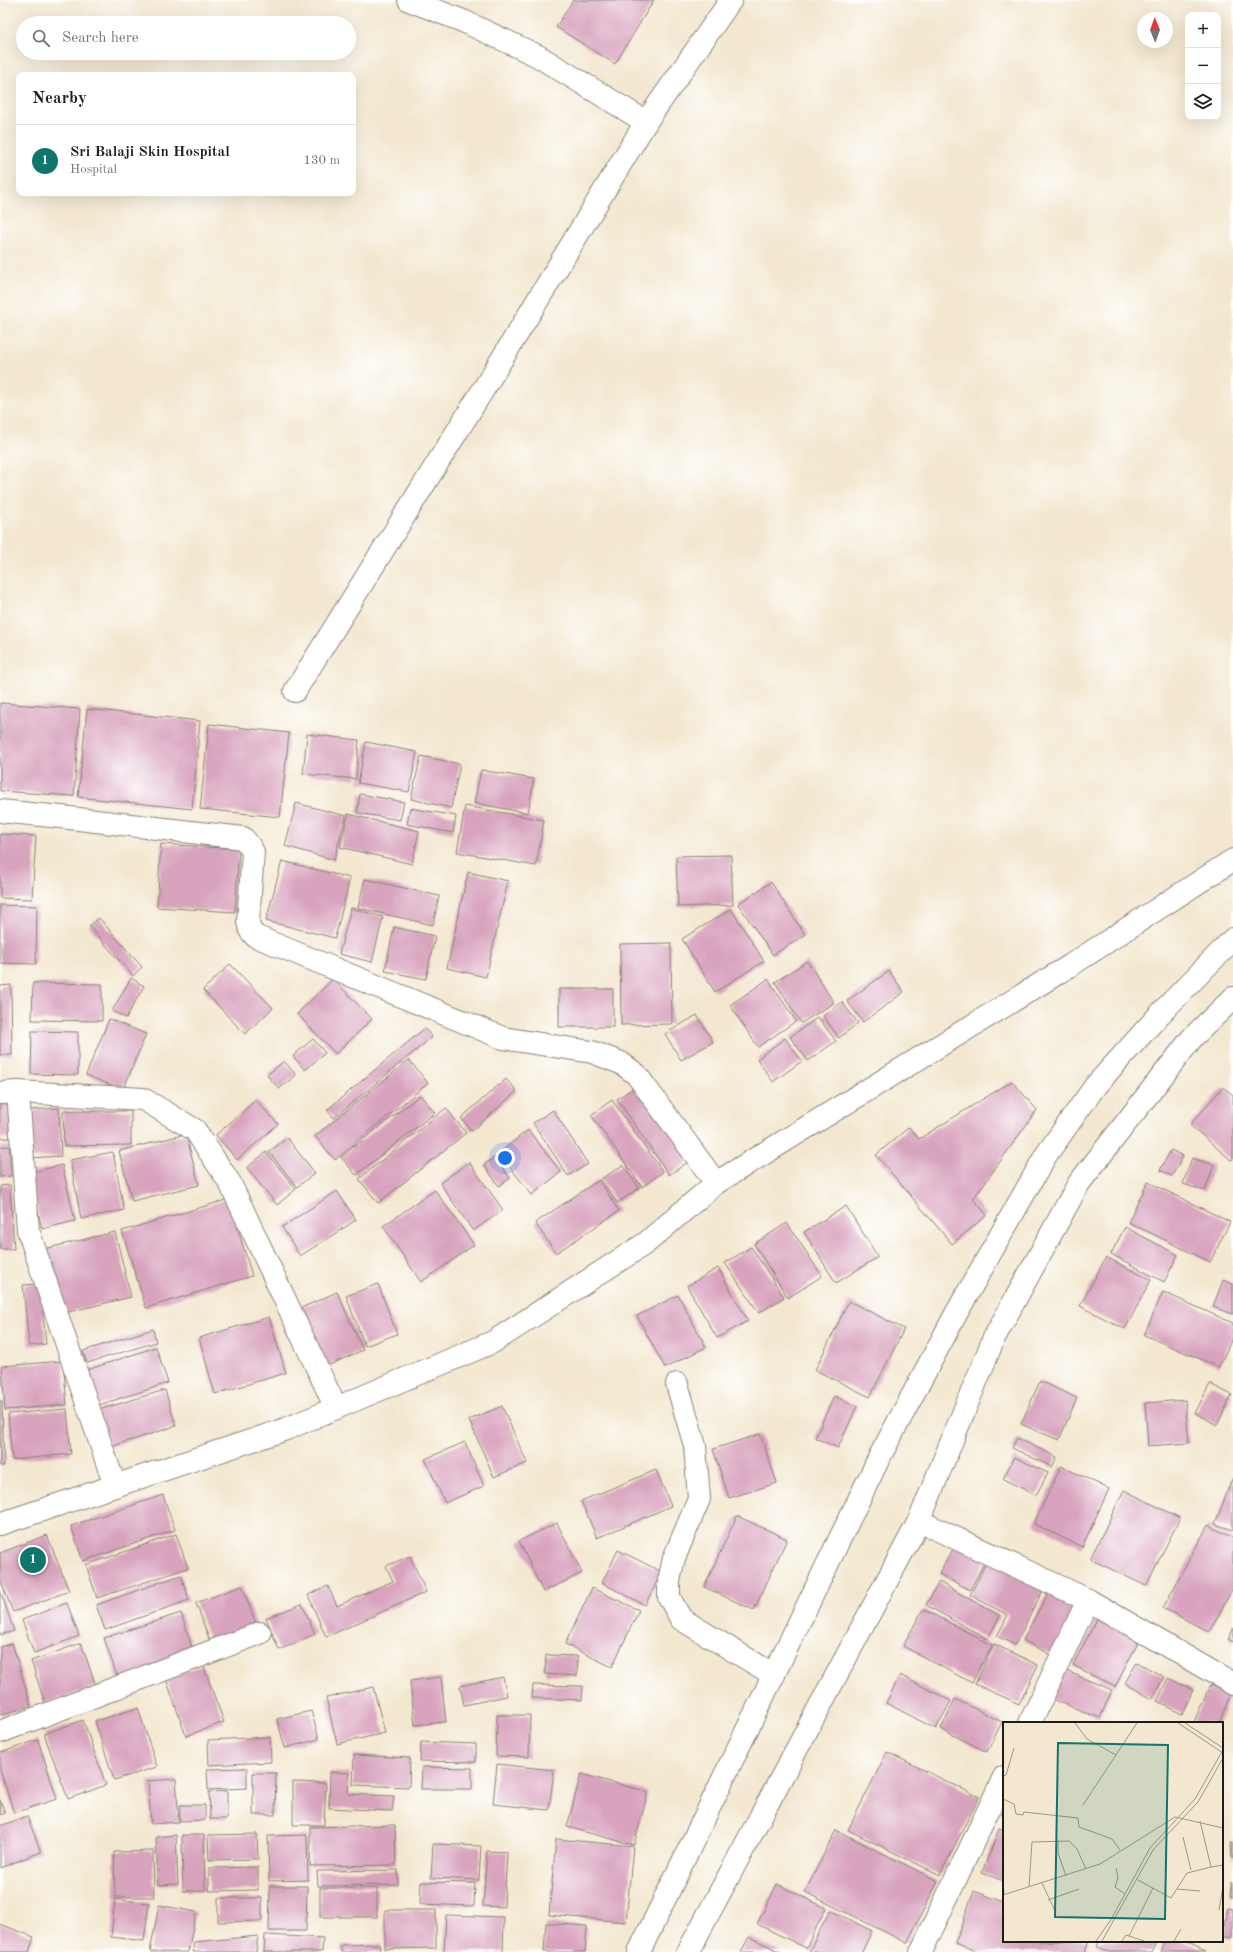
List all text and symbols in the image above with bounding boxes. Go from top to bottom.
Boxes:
north arrow [1137,12,1173,48]
map controls [1185,12,1221,120]
button: + [1185,12,1221,48]
search box [16,16,356,60]
icon: search [30,27,52,49]
text: Search here [62,31,139,46]
button: − [1185,48,1221,84]
button: layers [1185,84,1221,120]
text: Nearby [32,90,87,107]
text: Sri Balaji Skin Hospital [70,145,230,160]
text: 1 [41,154,49,167]
text: 130 m [303,154,340,167]
text: Hospital [70,163,117,176]
your location [495,1148,515,1168]
pin: 1 [20,1545,46,1575]
inset map [1003,1722,1223,1942]

